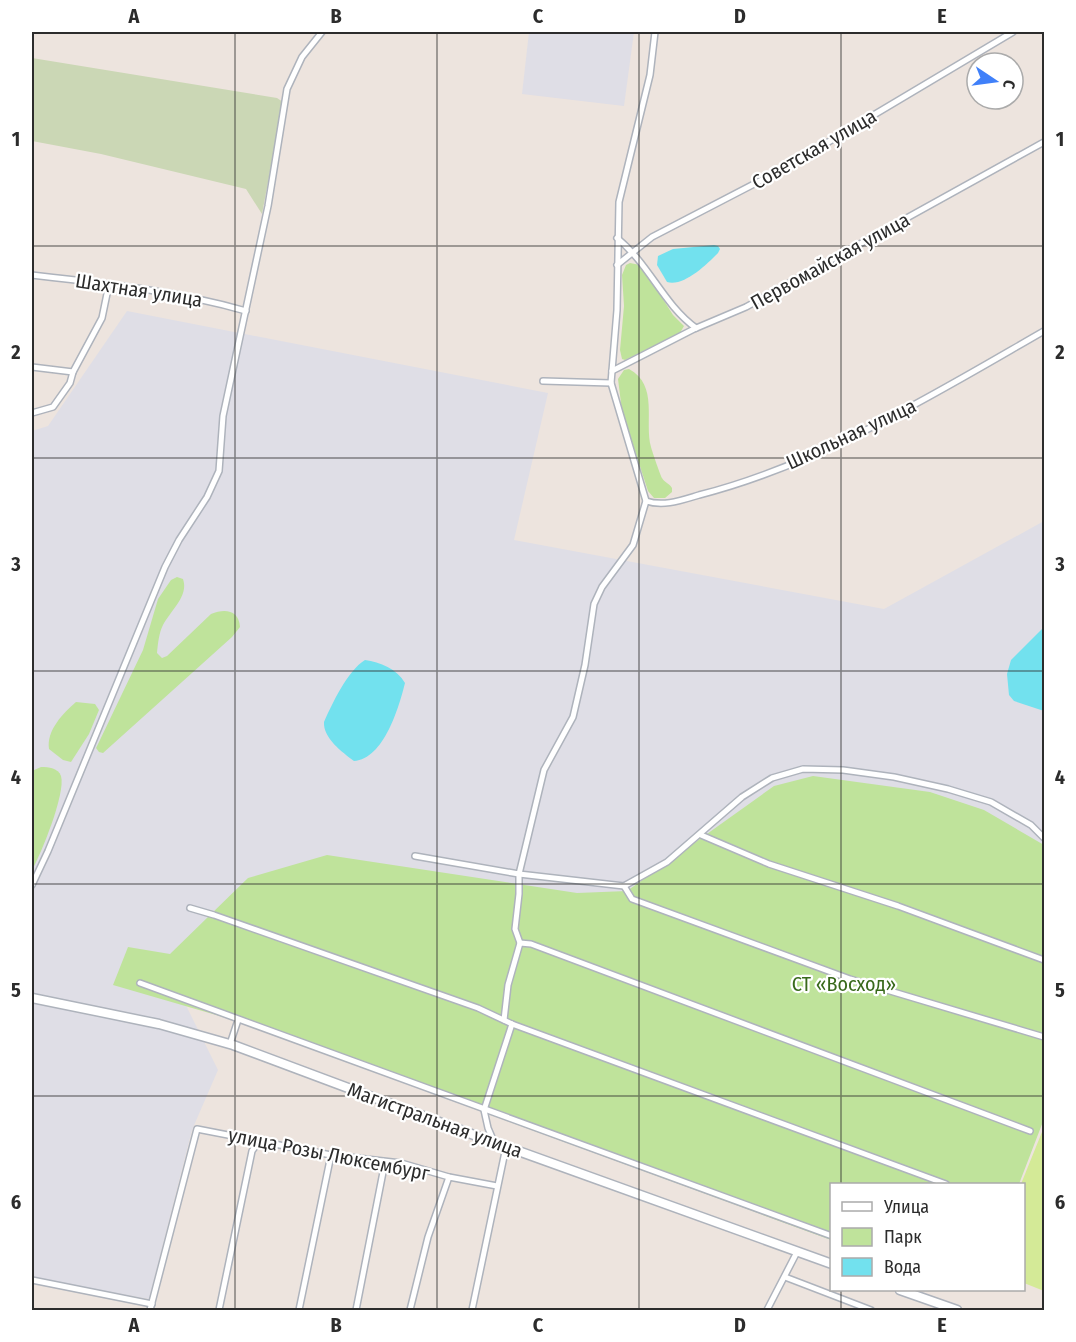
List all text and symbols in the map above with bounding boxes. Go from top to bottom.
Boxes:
text: A [128,4,141,28]
text: B [330,4,342,28]
text: C [533,4,544,28]
text: D [734,4,746,28]
text: E [937,4,947,28]
north arrow [965,51,1025,111]
text: С [999,78,1019,91]
street label: Советская улица [748,104,880,194]
text: 1 [12,127,20,151]
text: 1 [1056,127,1064,151]
street label: Первомайская улица [746,207,914,315]
street label: Шахтная улица [74,268,204,312]
text: 2 [10,340,21,364]
text: 2 [1054,340,1065,364]
street label: Школьная улица [782,393,920,475]
text: 3 [10,552,21,576]
text: 3 [1054,552,1065,576]
text: 4 [11,765,21,789]
text: 4 [1055,765,1065,789]
park label: СТ «Восход» [792,972,896,996]
text: 5 [11,978,21,1002]
text: 5 [1055,978,1065,1002]
street label: Магистральная улица [344,1077,526,1163]
street label: улица Розы Люксембург [226,1123,432,1185]
legend [830,1183,1025,1291]
text: 6 [11,1190,21,1214]
text: 6 [1055,1190,1065,1214]
text: Улица [883,1196,929,1218]
text: Парк [884,1226,922,1248]
text: Вода [884,1256,921,1278]
text: A [128,1313,141,1337]
text: B [330,1313,342,1337]
text: C [533,1313,544,1337]
text: D [734,1313,746,1337]
text: E [937,1313,947,1337]

